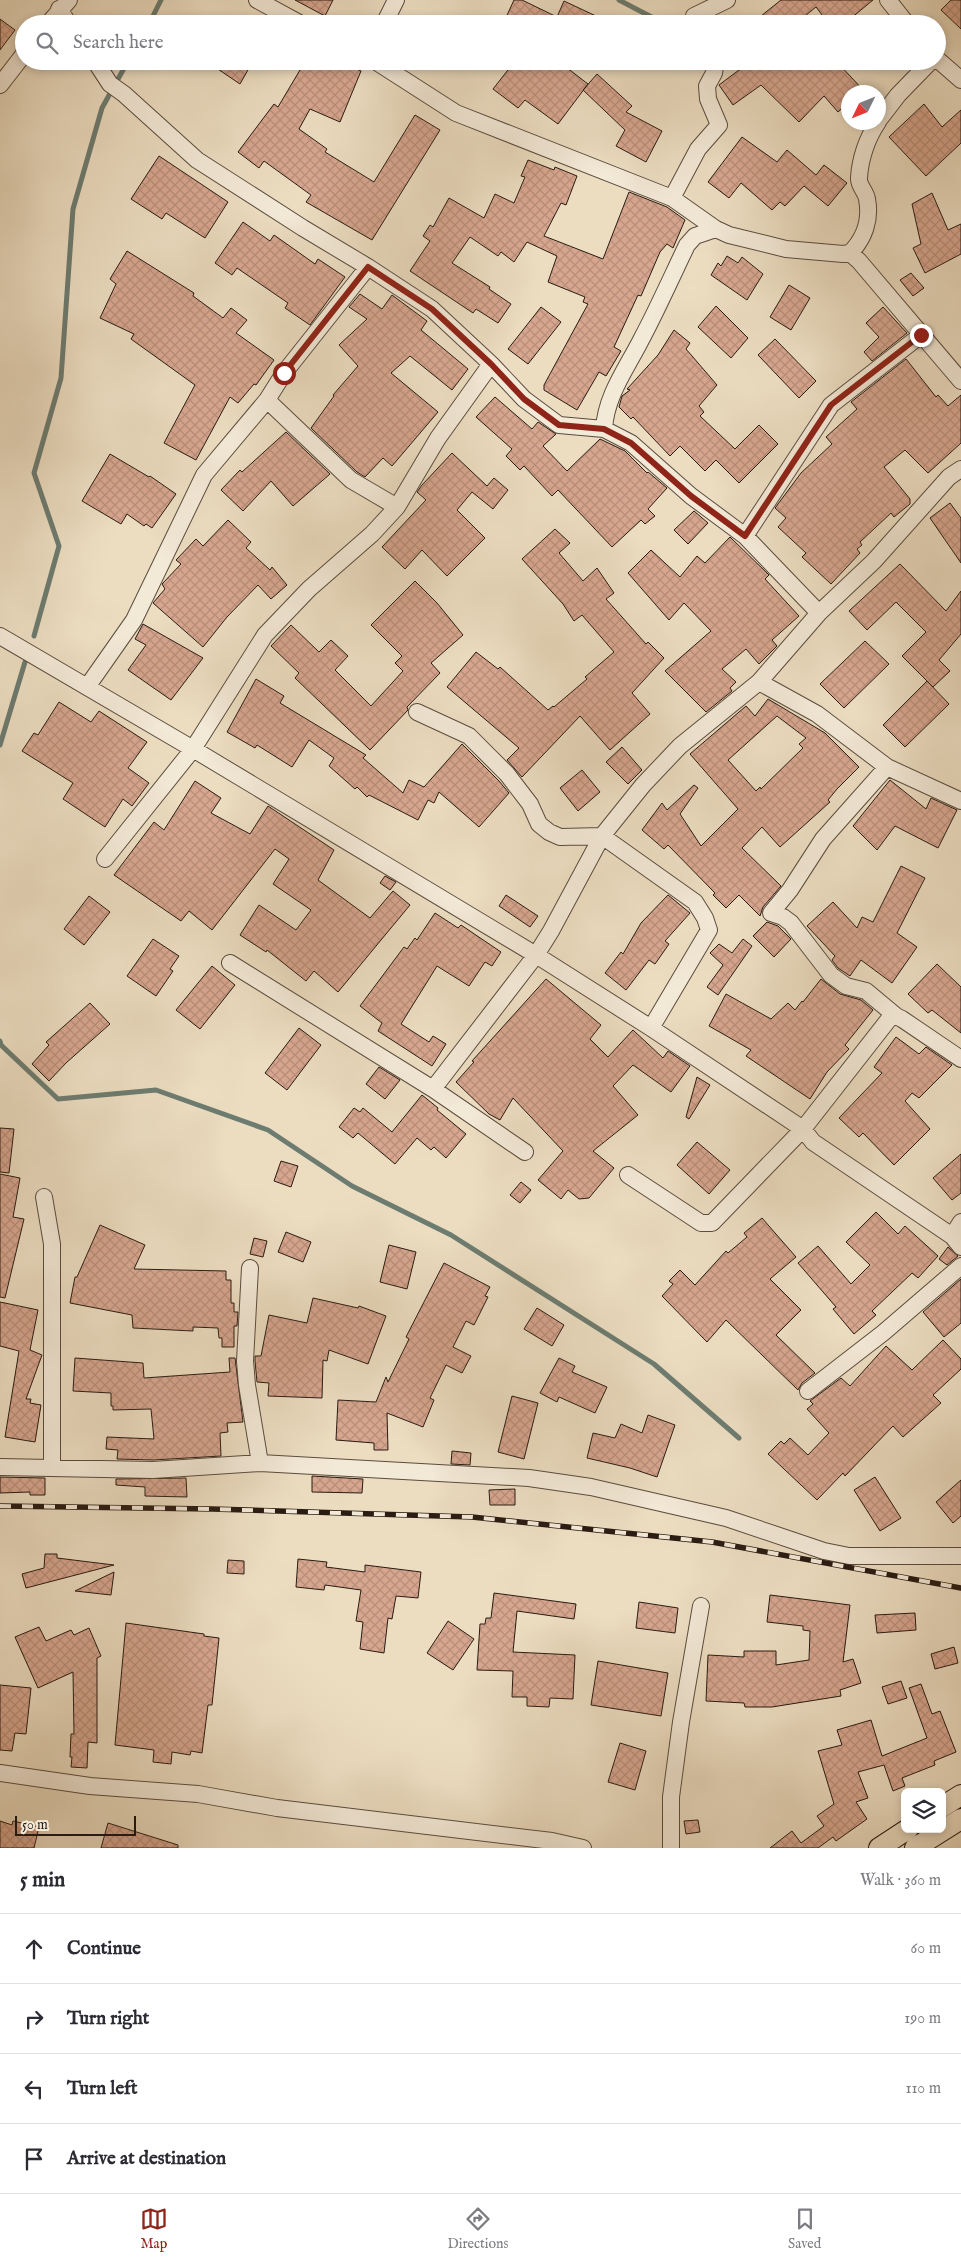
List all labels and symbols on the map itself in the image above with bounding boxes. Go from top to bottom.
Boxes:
north arrow [841,85,886,130]
route end [910,324,933,347]
route start [273,362,296,385]
scale bar [15,1813,136,1836]

